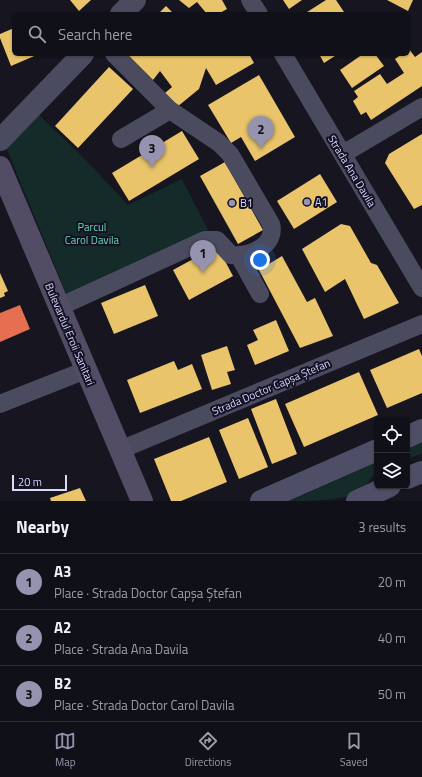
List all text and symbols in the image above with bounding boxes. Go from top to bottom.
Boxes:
search box [12,12,410,56]
icon: search [26,23,48,45]
text: Search here [58,23,132,46]
pin: 2 [248,116,274,149]
street label: Strada Ana Davila [324,132,380,210]
pin: 3 [139,135,165,168]
place label: A1 [315,194,328,210]
place label: B1 [240,195,253,211]
marker: A1 [302,197,312,207]
marker: B1 [227,198,237,208]
park label: Parcul Carol Davila [65,219,120,248]
pin: 1 [190,240,216,273]
your location [250,250,270,270]
street label: Bulevardul Eroii Sanitari [41,280,99,388]
street label: Strada Doctor Capșa Ștefan [209,355,333,419]
map controls [374,417,410,489]
button: locate [374,417,410,453]
button: layers [374,453,410,489]
scale bar [12,473,67,492]
text: 20 m [18,474,42,490]
text: Nearby [16,514,69,540]
text: 3 results [358,517,406,537]
text: A3 [54,560,71,583]
text: 1 [25,572,33,592]
text: 20 m [378,572,406,592]
text: Place · Strada Doctor Capșa Ștefan [54,583,242,603]
text: A2 [54,616,71,639]
text: 2 [25,628,33,648]
text: 40 m [378,628,406,648]
text: Place · Strada Ana Davila [54,639,188,659]
text: B2 [54,672,72,695]
text: 3 [25,684,33,704]
text: 50 m [378,684,406,704]
text: Place · Strada Doctor Carol Davila [54,695,235,715]
tab: Map [54,730,76,770]
tab: Directions [185,730,231,770]
tab: Saved [340,730,368,770]

